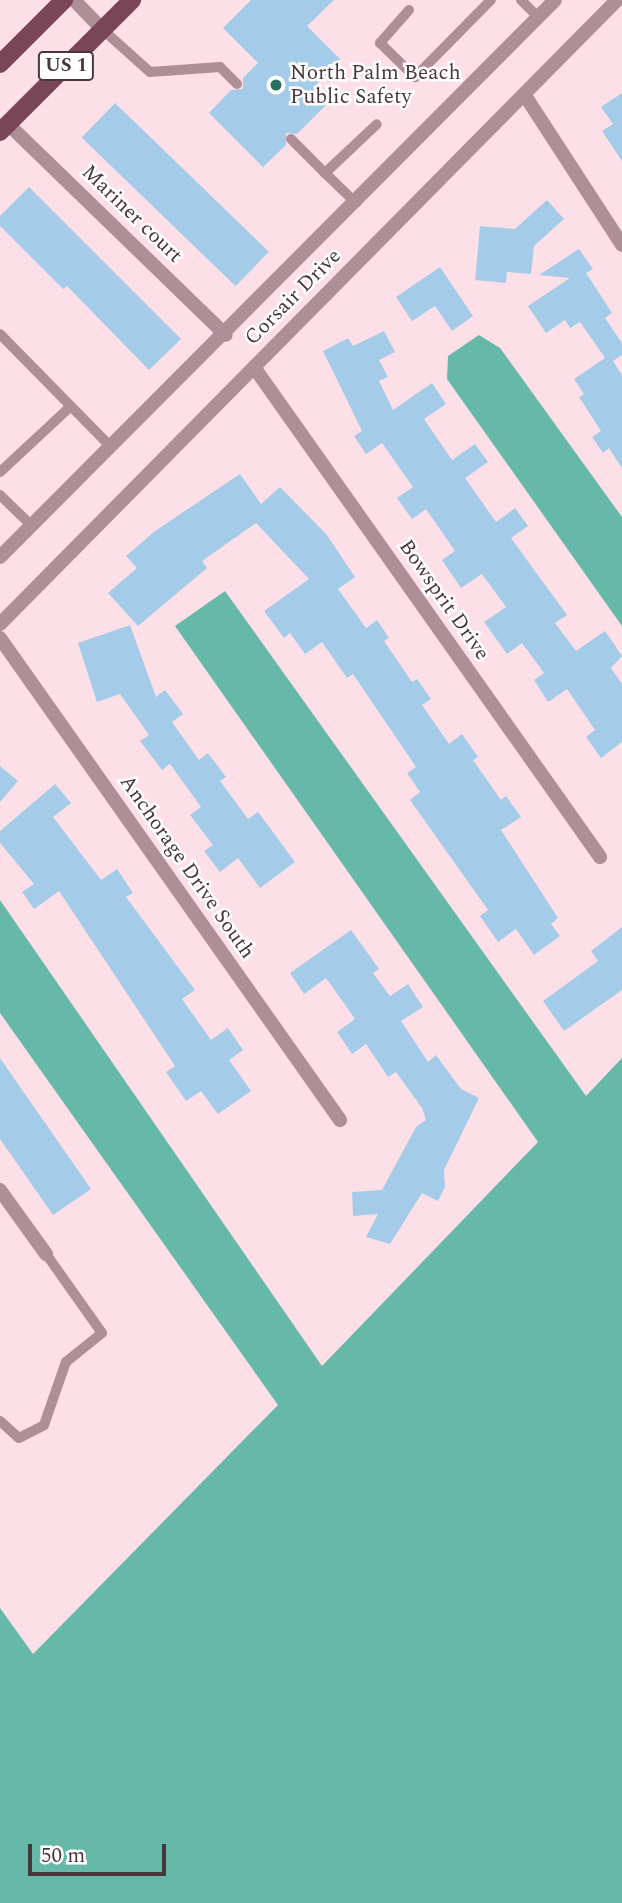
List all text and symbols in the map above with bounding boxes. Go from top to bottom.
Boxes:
road number: US 1 [36,50,96,82]
place label: North Palm Beach Public Safety [290,60,461,110]
marker: North Palm Beach Public Safety [268,77,284,93]
street label: Mariner court [76,160,188,268]
street label: Corsair Drive [240,244,346,350]
street label: Bowsprit Drive [393,535,495,665]
street label: Anchorage Drive South [114,770,260,964]
scale bar [32,1829,170,1873]
text: 50 m [41,1840,85,1872]

